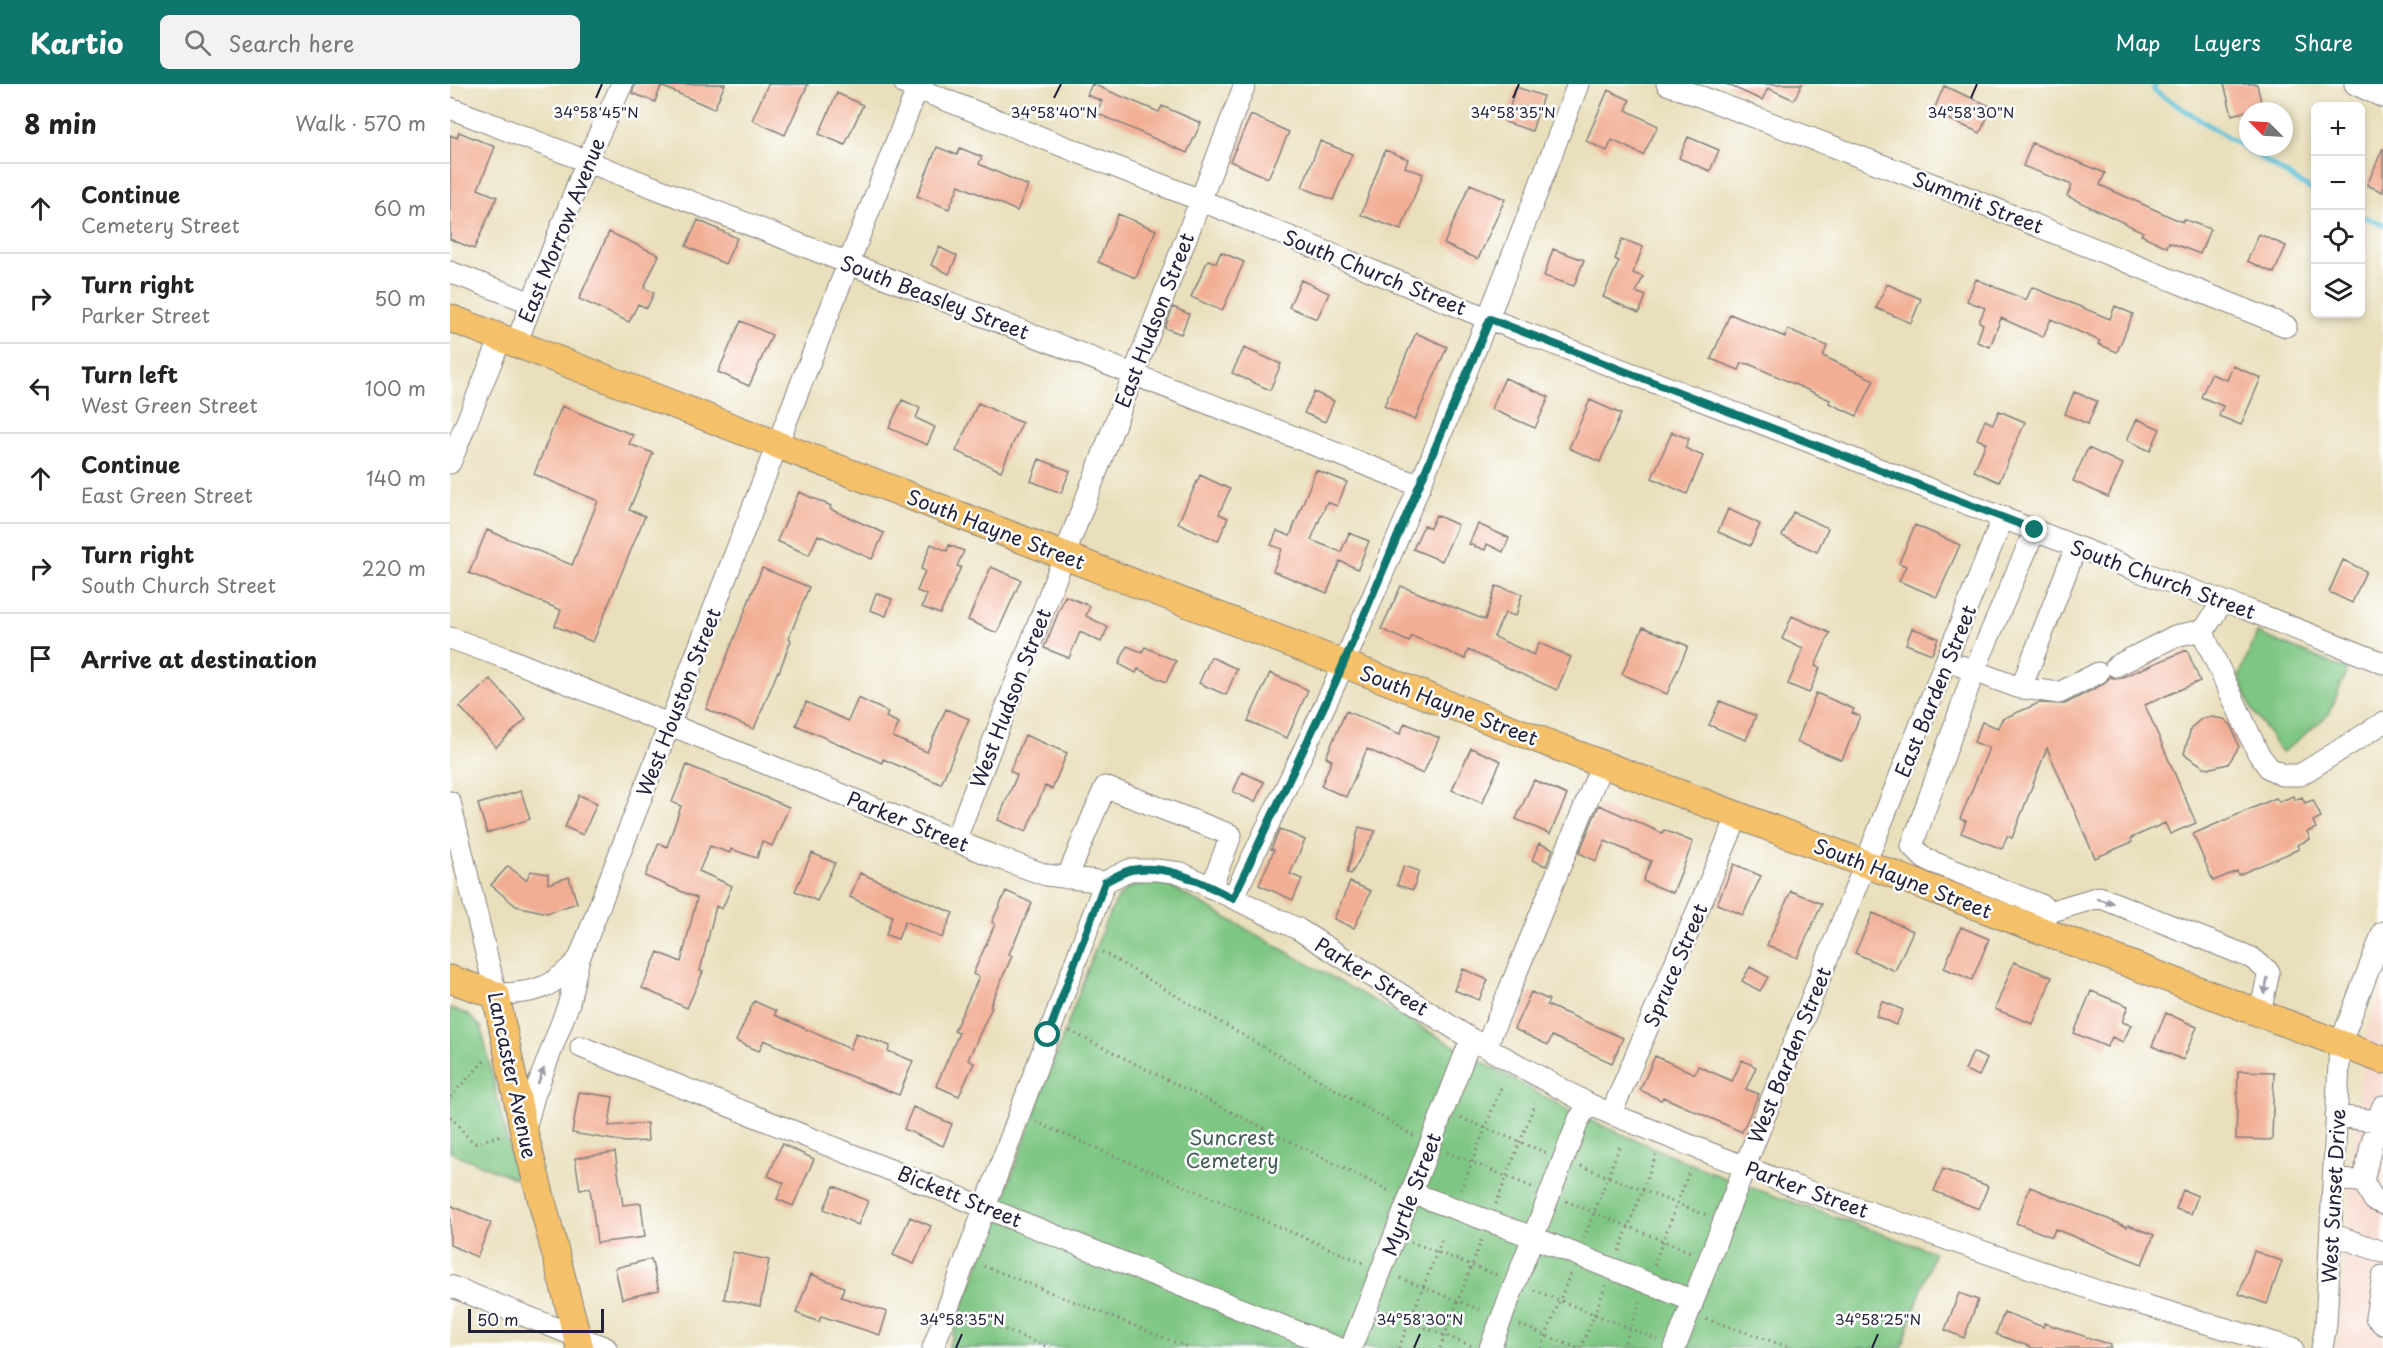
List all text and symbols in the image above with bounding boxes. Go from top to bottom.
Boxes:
search box [160,15,580,69]
text: Kartio [30,21,124,64]
icon: search [181,26,214,59]
text: Search here [229,26,354,59]
text: Map [2116,26,2160,58]
text: Layers [2193,26,2261,58]
text: Share [2294,26,2353,58]
text: 34°58'45"N [553,100,639,123]
text: 34°58'40"N [1011,100,1097,123]
text: 34°58'35"N [1470,100,1556,123]
text: 34°58'30"N [1927,100,2015,123]
north arrow [2239,102,2293,156]
map controls [2311,102,2365,318]
button: + [2311,102,2365,156]
text: 8 min [24,104,97,143]
text: Walk · 570 m [295,108,426,138]
street label: East Morrow Avenue [510,133,612,327]
button: − [2311,156,2365,210]
street label: Summit Street [1908,163,2048,241]
text: Continue [81,177,180,210]
icon: ahead [24,192,57,225]
text: 60 m [374,193,426,223]
text: Cemetery Street [81,210,240,240]
button: locate [2311,210,2365,264]
street label: South Church Street [1279,222,1471,322]
street label: East Hudson Street [1107,228,1201,412]
street label: South Beasley Street [836,247,1034,347]
button: layers [2311,264,2365,318]
text: Turn right [81,267,194,300]
icon: right [24,282,57,315]
text: 50 m [374,283,426,313]
text: Parker Street [81,300,210,330]
text: Turn left [81,357,178,390]
icon: left [24,372,57,405]
text: 100 m [365,373,426,403]
text: West Green Street [81,390,258,420]
text: Continue [81,447,180,480]
icon: ahead [24,462,57,495]
text: 140 m [366,463,426,493]
text: East Green Street [81,480,253,510]
street label: South Hayne Street [903,481,1089,577]
route end [2021,516,2047,542]
street label: South Church Street [2066,532,2260,626]
text: Turn right [81,537,194,570]
icon: right [24,552,57,585]
text: 220 m [362,553,426,583]
text: South Church Street [81,570,276,600]
street label: East Barden Street [1887,600,1983,782]
street label: West Houston Street [628,603,728,801]
street label: West Hudson Street [962,604,1058,792]
icon: arrive [24,642,57,675]
text: Arrive at destination [81,642,317,675]
street label: South Hayne Street [1356,657,1542,753]
street label: Parker Street [843,783,973,859]
street label: South Hayne Street [1810,830,1996,926]
one-way arrow [2095,896,2114,906]
street label: Spruce Street [1635,899,1715,1031]
street label: Parker Street [1309,929,1435,1023]
street label: West Barden Street [1740,962,1838,1148]
one-way arrow [2261,977,2270,996]
street label: Lancaster Avenue [481,989,545,1161]
route start [1034,1021,1060,1047]
one-way arrow [536,1067,546,1085]
street label: West Sunset Drive [2313,1108,2353,1284]
park label: Suncrest Cemetery [1185,1122,1279,1175]
street label: Myrtle Street [1374,1128,1448,1260]
street label: Parker Street [1741,1153,1873,1225]
street label: Bickett Street [893,1157,1027,1235]
scale bar [468,1306,604,1334]
text: 50 m [477,1307,518,1331]
text: 34°58'35"N [919,1307,1005,1330]
text: 34°58'30"N [1376,1307,1464,1330]
text: 34°58'25"N [1835,1307,1921,1330]

